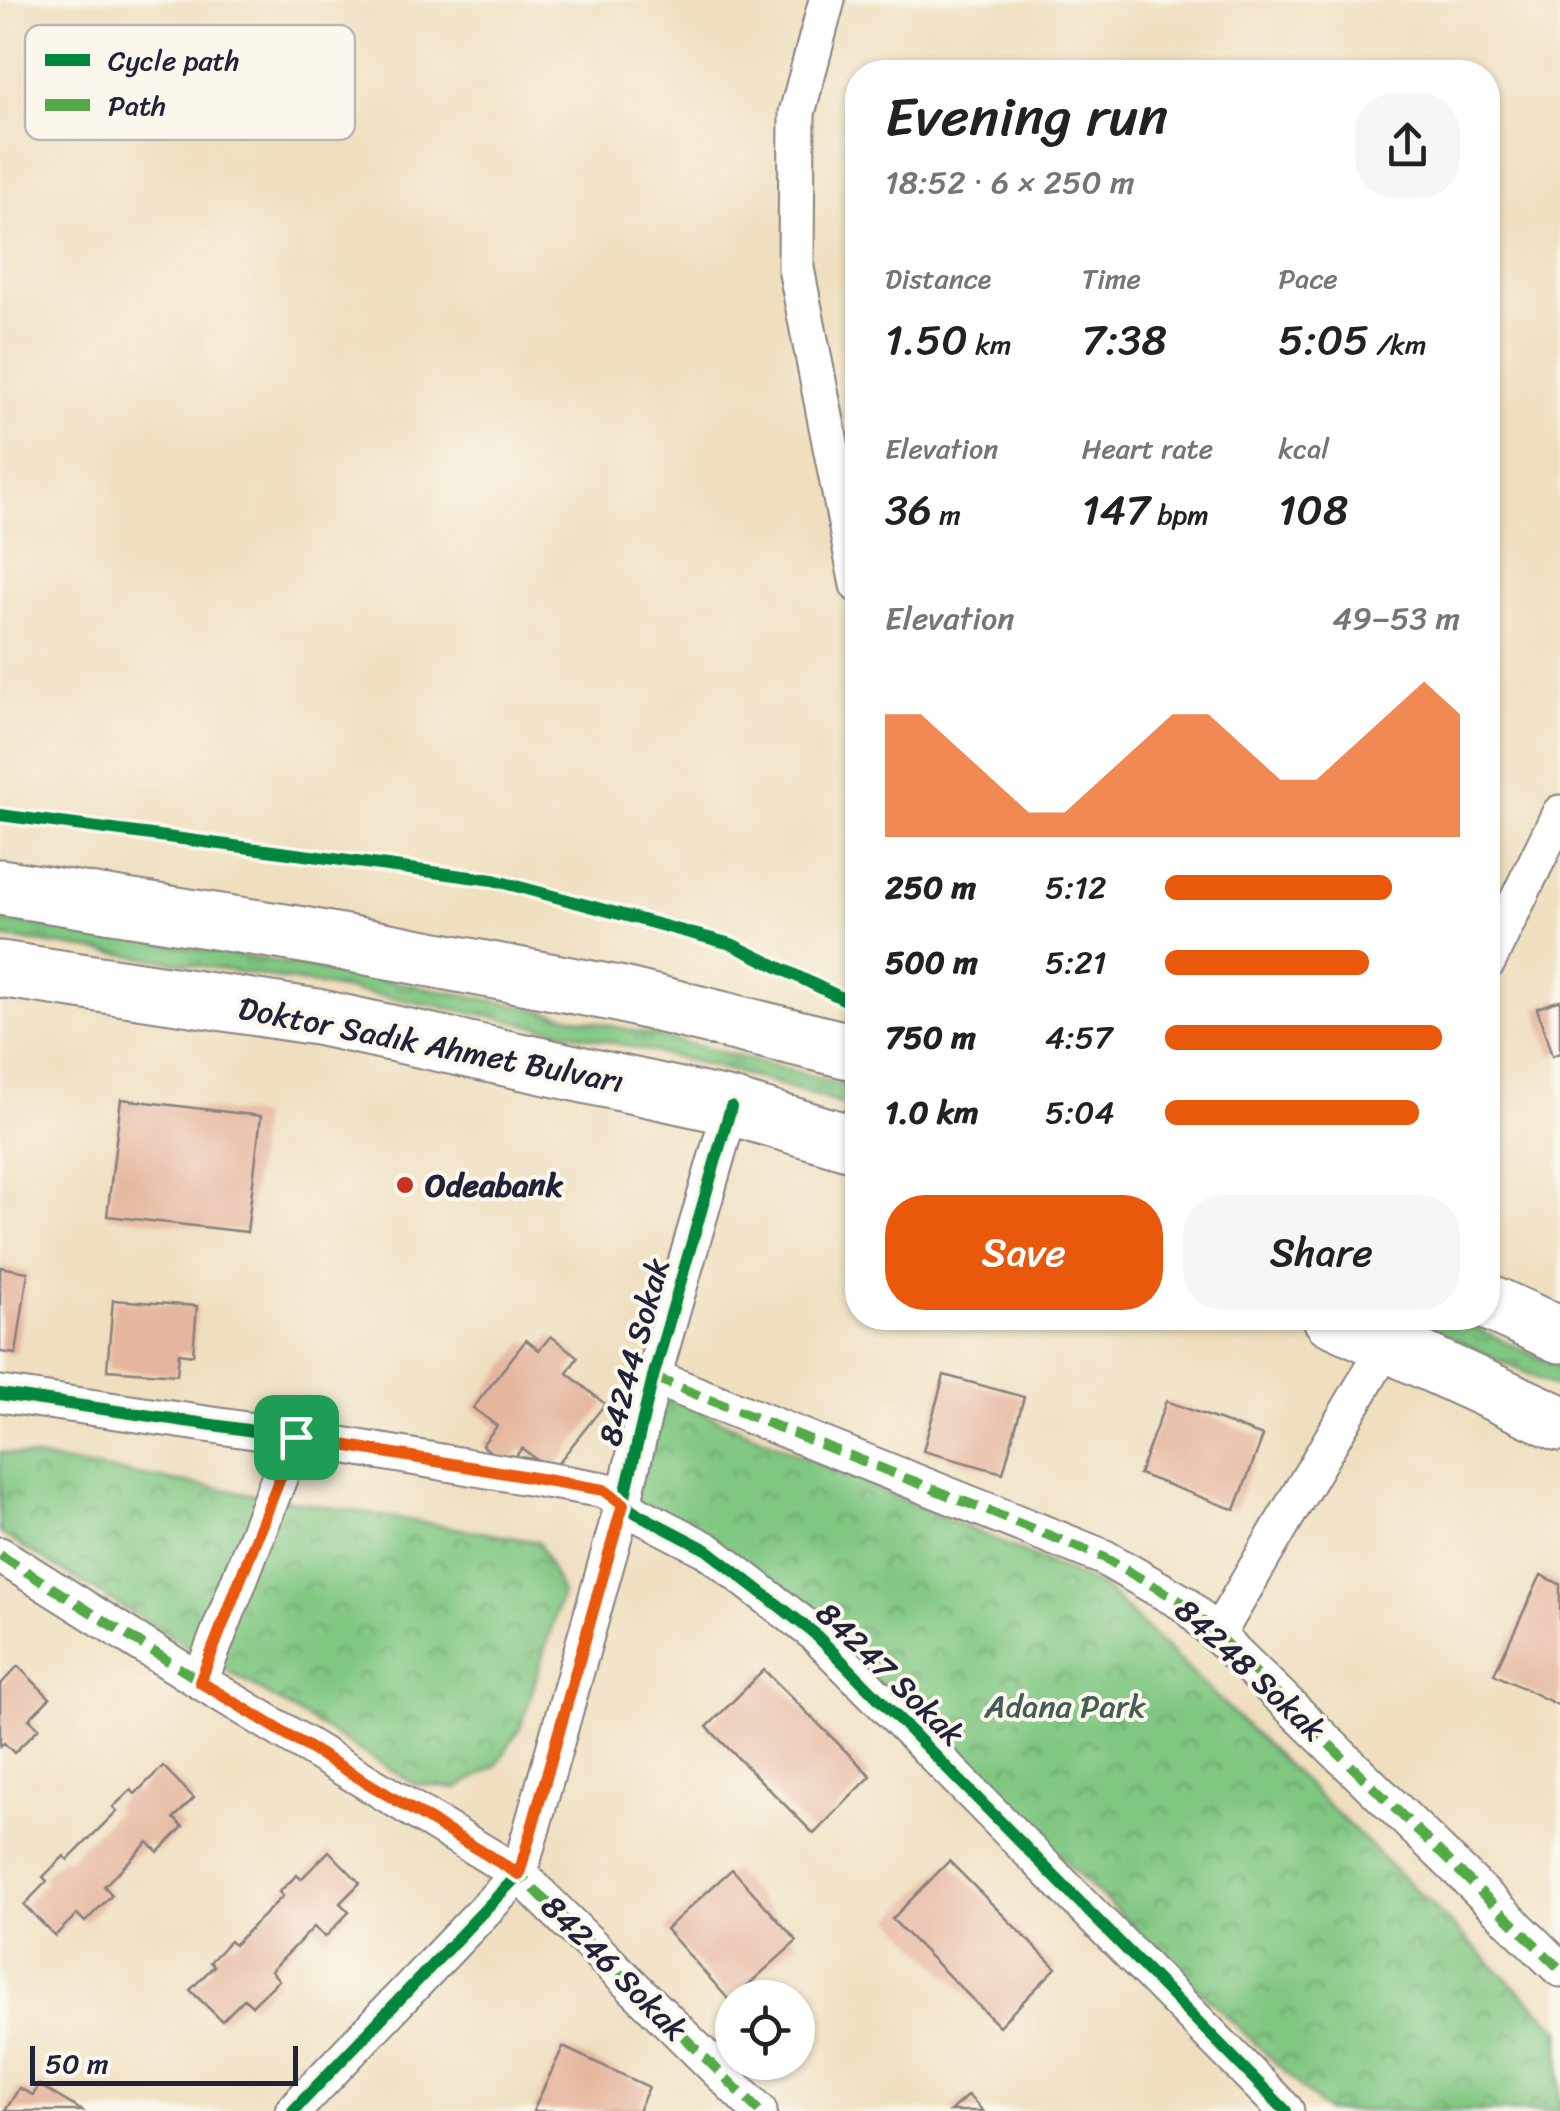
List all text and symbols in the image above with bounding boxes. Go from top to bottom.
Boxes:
legend [25,25,355,140]
text: Cycle path [108,36,239,85]
text: Evening run [885,68,1168,165]
text: Path [108,81,166,130]
button: share [1355,93,1460,198]
text: 18:52 · 6 × 250 m [885,154,1135,211]
text: Distance [885,254,991,303]
text: Time [1082,254,1141,303]
text: Pace [1278,254,1338,303]
text: 1.50 [885,303,968,377]
text: 7:38 [1082,303,1167,377]
text: 5:05 [1278,303,1369,377]
text: km [968,320,1012,369]
text: /km [1369,320,1426,369]
text: Elevation [885,424,998,473]
text: Heart rate [1082,424,1213,473]
text: kcal [1278,424,1329,473]
text: 36 [885,473,932,547]
text: 147 [1082,473,1150,547]
text: 108 [1278,473,1348,547]
text: m [932,490,961,539]
text: bpm [1150,490,1209,539]
text: Elevation [885,590,1015,647]
text: 49–53 m [1332,590,1460,647]
text: 250 m [885,859,976,916]
text: 5:12 [1045,859,1106,916]
text: 500 m [885,934,978,991]
text: 5:21 [1045,934,1106,991]
street label: Doktor Sadık Ahmet Bulvarı [233,980,629,1110]
text: 750 m [885,1009,976,1066]
text: 4:57 [1045,1009,1113,1066]
text: 1.0 km [885,1084,979,1141]
text: 5:04 [1045,1084,1114,1141]
place label: Odeabank [425,1157,564,1214]
marker: Odeabank [394,1174,416,1196]
button: Save [885,1195,1163,1310]
button: Share [1183,1195,1460,1310]
street label: 84244 Sokak [582,1252,686,1452]
pin [254,1395,339,1480]
icon: arrive [269,1410,324,1465]
street label: 84248 Sokak [1160,1584,1340,1756]
street label: 84247 Sokak [802,1587,978,1761]
park label: Adana Park [983,1678,1147,1735]
street label: 84246 Sokak [526,1880,702,2056]
map controls [715,1980,815,2080]
button: locate [715,1980,815,2080]
text: 50 m [45,2039,109,2088]
scale bar [30,2041,298,2086]

